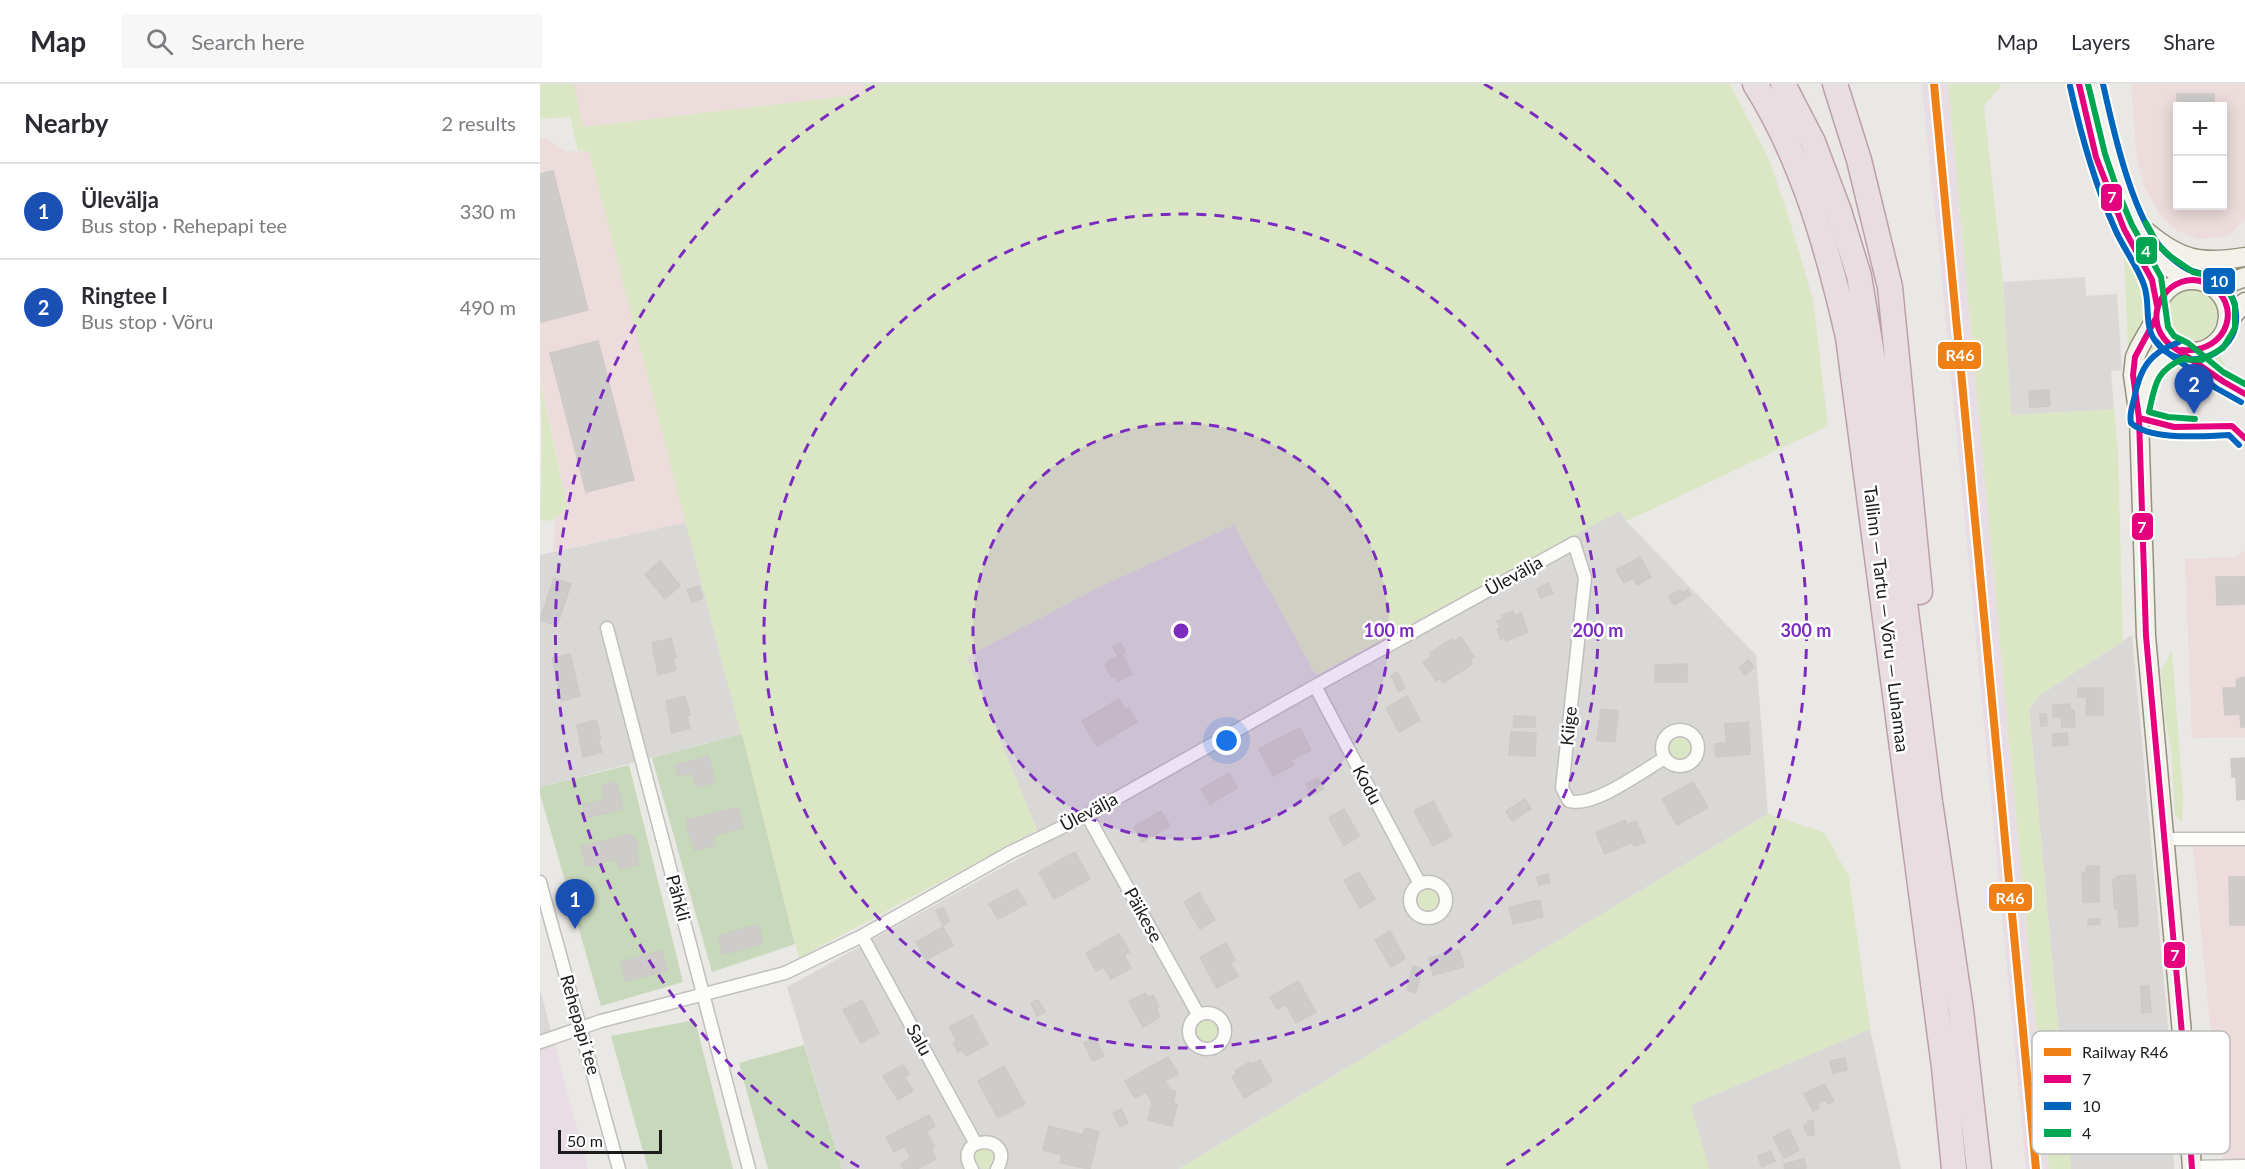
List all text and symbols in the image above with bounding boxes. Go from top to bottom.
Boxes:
search box [122,14,542,68]
text: Map [30,24,86,58]
icon: search [143,25,176,58]
text: Search here [191,28,305,55]
text: Map [1997,29,2038,54]
text: Layers [2071,29,2130,54]
text: Share [2163,29,2215,54]
map controls [2173,102,2227,210]
button: + [2173,102,2227,156]
text: Nearby [24,107,109,139]
text: 2 results [441,111,516,135]
button: − [2173,156,2227,210]
line badge: 7 [2100,183,2123,212]
text: Ülevälja [81,186,159,213]
text: 7 [2107,187,2117,206]
text: 1 [38,199,49,223]
text: 330 m [460,199,516,223]
text: Bus stop · Rehepapi tee [81,213,287,237]
line badge: 4 [2135,236,2158,265]
text: 4 [2141,241,2151,260]
line badge: 10 [2202,267,2236,295]
text: 10 [2210,271,2228,290]
text: Ringtee I [81,282,168,309]
text: 2 [38,295,49,319]
text: 490 m [460,295,516,319]
text: Bus stop · Võru [81,309,214,333]
line badge: R46 [1937,341,1982,370]
text: R46 [1946,345,1974,364]
pin: 2 [2174,364,2214,414]
street label: Tallinn — Tartu — Võru — Luhamaa [1860,484,1914,753]
line badge: 7 [2131,512,2154,541]
text: 7 [2137,517,2147,536]
street label: Ülevälja [1481,550,1546,600]
text: 100 m [1364,619,1414,641]
text: 200 m [1573,619,1623,641]
text: 300 m [1781,619,1831,641]
centre of rings [1171,621,1191,641]
street label: Kiige [1555,705,1581,747]
your location [1212,726,1241,755]
street label: Kodu [1348,761,1387,808]
street label: Ülevälja [1056,787,1121,835]
street label: Pähkli [662,872,696,923]
pin: 1 [555,880,594,929]
street label: Päikese [1120,883,1168,946]
line badge: R46 [1988,883,2033,912]
text: R46 [1996,888,2024,907]
line badge: 7 [2163,941,2186,969]
text: 7 [2170,945,2180,964]
street label: Rehepapi tee [556,972,606,1077]
street label: Salu [902,1020,937,1059]
legend [2032,1031,2230,1154]
text: Railway R46 [2082,1042,2168,1061]
text: 7 [2082,1069,2091,1088]
text: 10 [2082,1096,2101,1115]
text: 4 [2082,1123,2091,1142]
scale bar [558,1127,662,1154]
text: 50 m [567,1131,603,1150]

